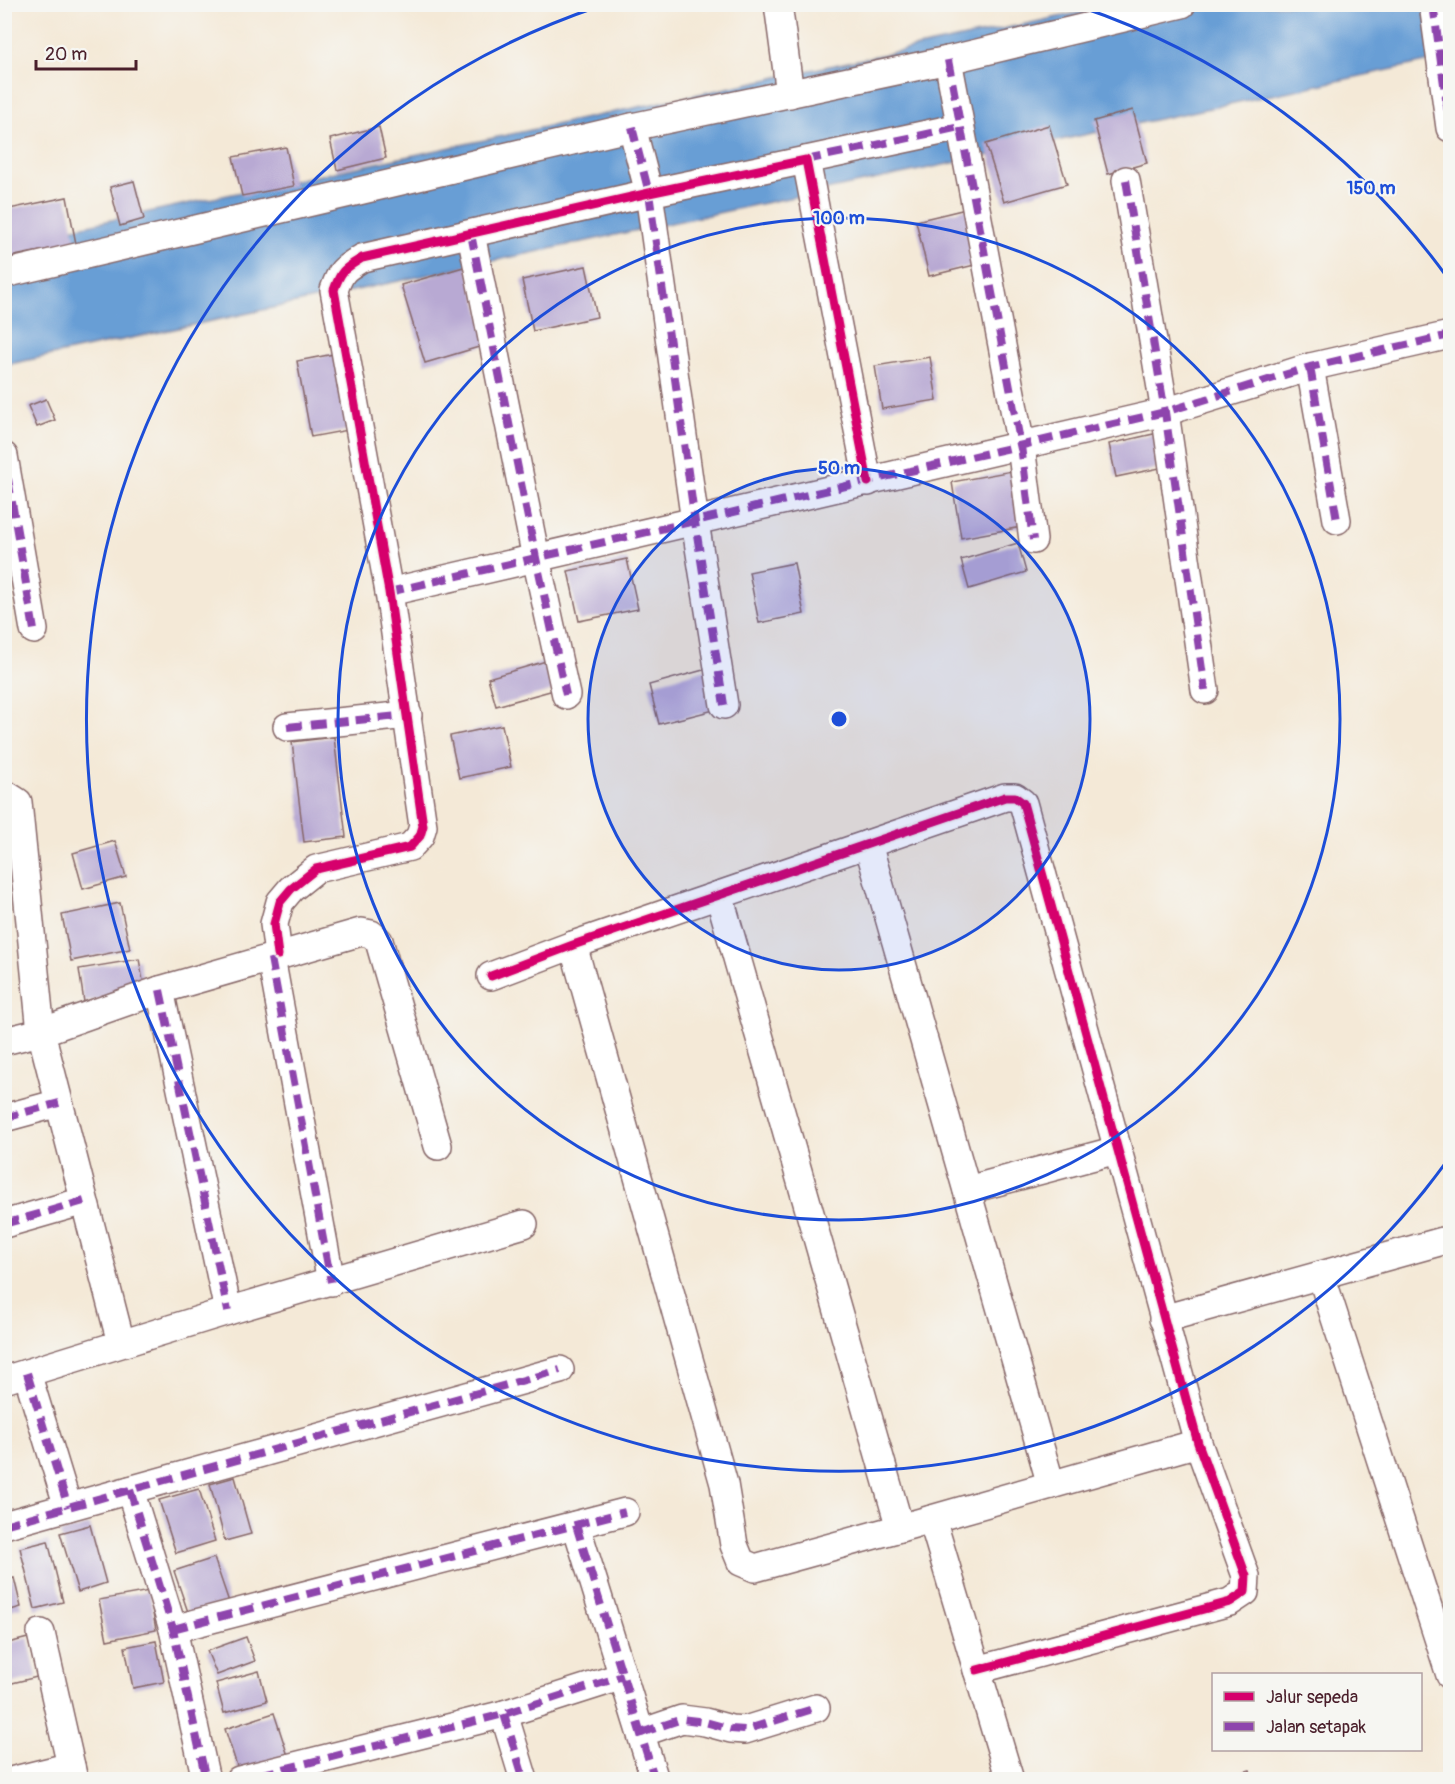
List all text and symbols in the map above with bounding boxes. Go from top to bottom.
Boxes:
scale bar [36,33,136,71]
text: 20 m [45,43,87,66]
text: 150 m [1347,177,1396,200]
text: 100 m [813,207,865,230]
text: 50 m [818,457,860,480]
centre of rings [829,709,849,729]
legend [1212,1673,1422,1751]
text: Jalur sepeda [1266,1686,1358,1709]
text: Jalan setapak [1266,1716,1367,1739]

